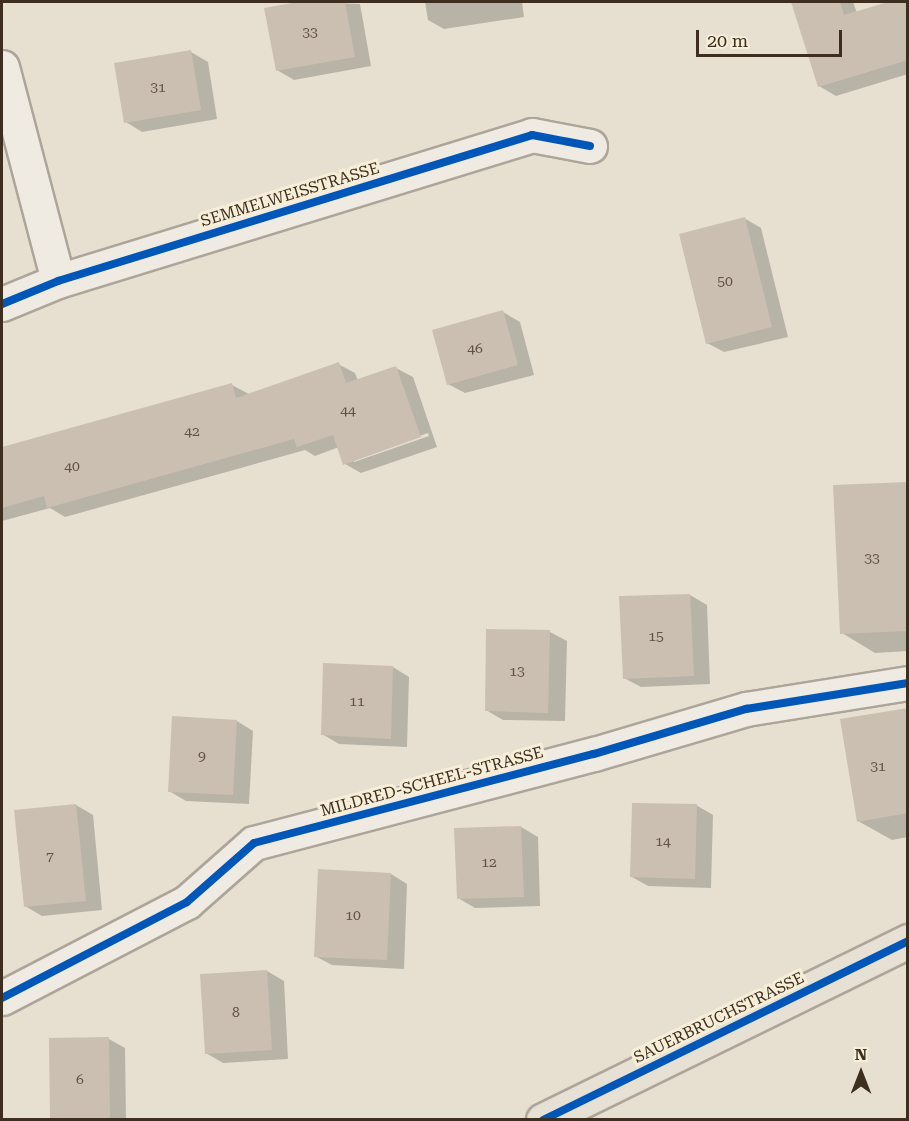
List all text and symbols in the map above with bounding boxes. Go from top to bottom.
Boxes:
scale bar [699,18,844,56]
house number: 33 [302,24,318,40]
text: 20 m [707,30,748,51]
house number: 31 [150,79,166,95]
street label: SEMMELWEISSTRASSE [198,159,382,231]
house number: 50 [717,273,733,289]
house number: 46 [467,340,483,356]
house number: 44 [340,402,356,418]
house number: 42 [184,423,200,439]
house number: 40 [64,458,80,474]
house number: 33 [864,550,880,566]
house number: 15 [648,628,664,644]
house number: 13 [509,663,525,679]
house number: 11 [349,693,365,709]
street label: MILDRED-SCHEEL-STRASSE [319,743,545,821]
house number: 9 [198,748,206,764]
house number: 31 [870,758,886,774]
house number: 14 [655,833,671,849]
house number: 7 [46,848,54,864]
house number: 12 [481,854,497,870]
house number: 10 [345,907,361,923]
street label: SAUERBRUCHSTRASSE [631,968,807,1068]
house number: 8 [232,1004,240,1020]
north arrow [831,1043,891,1103]
text: N [855,1045,867,1064]
house number: 6 [76,1071,84,1087]

